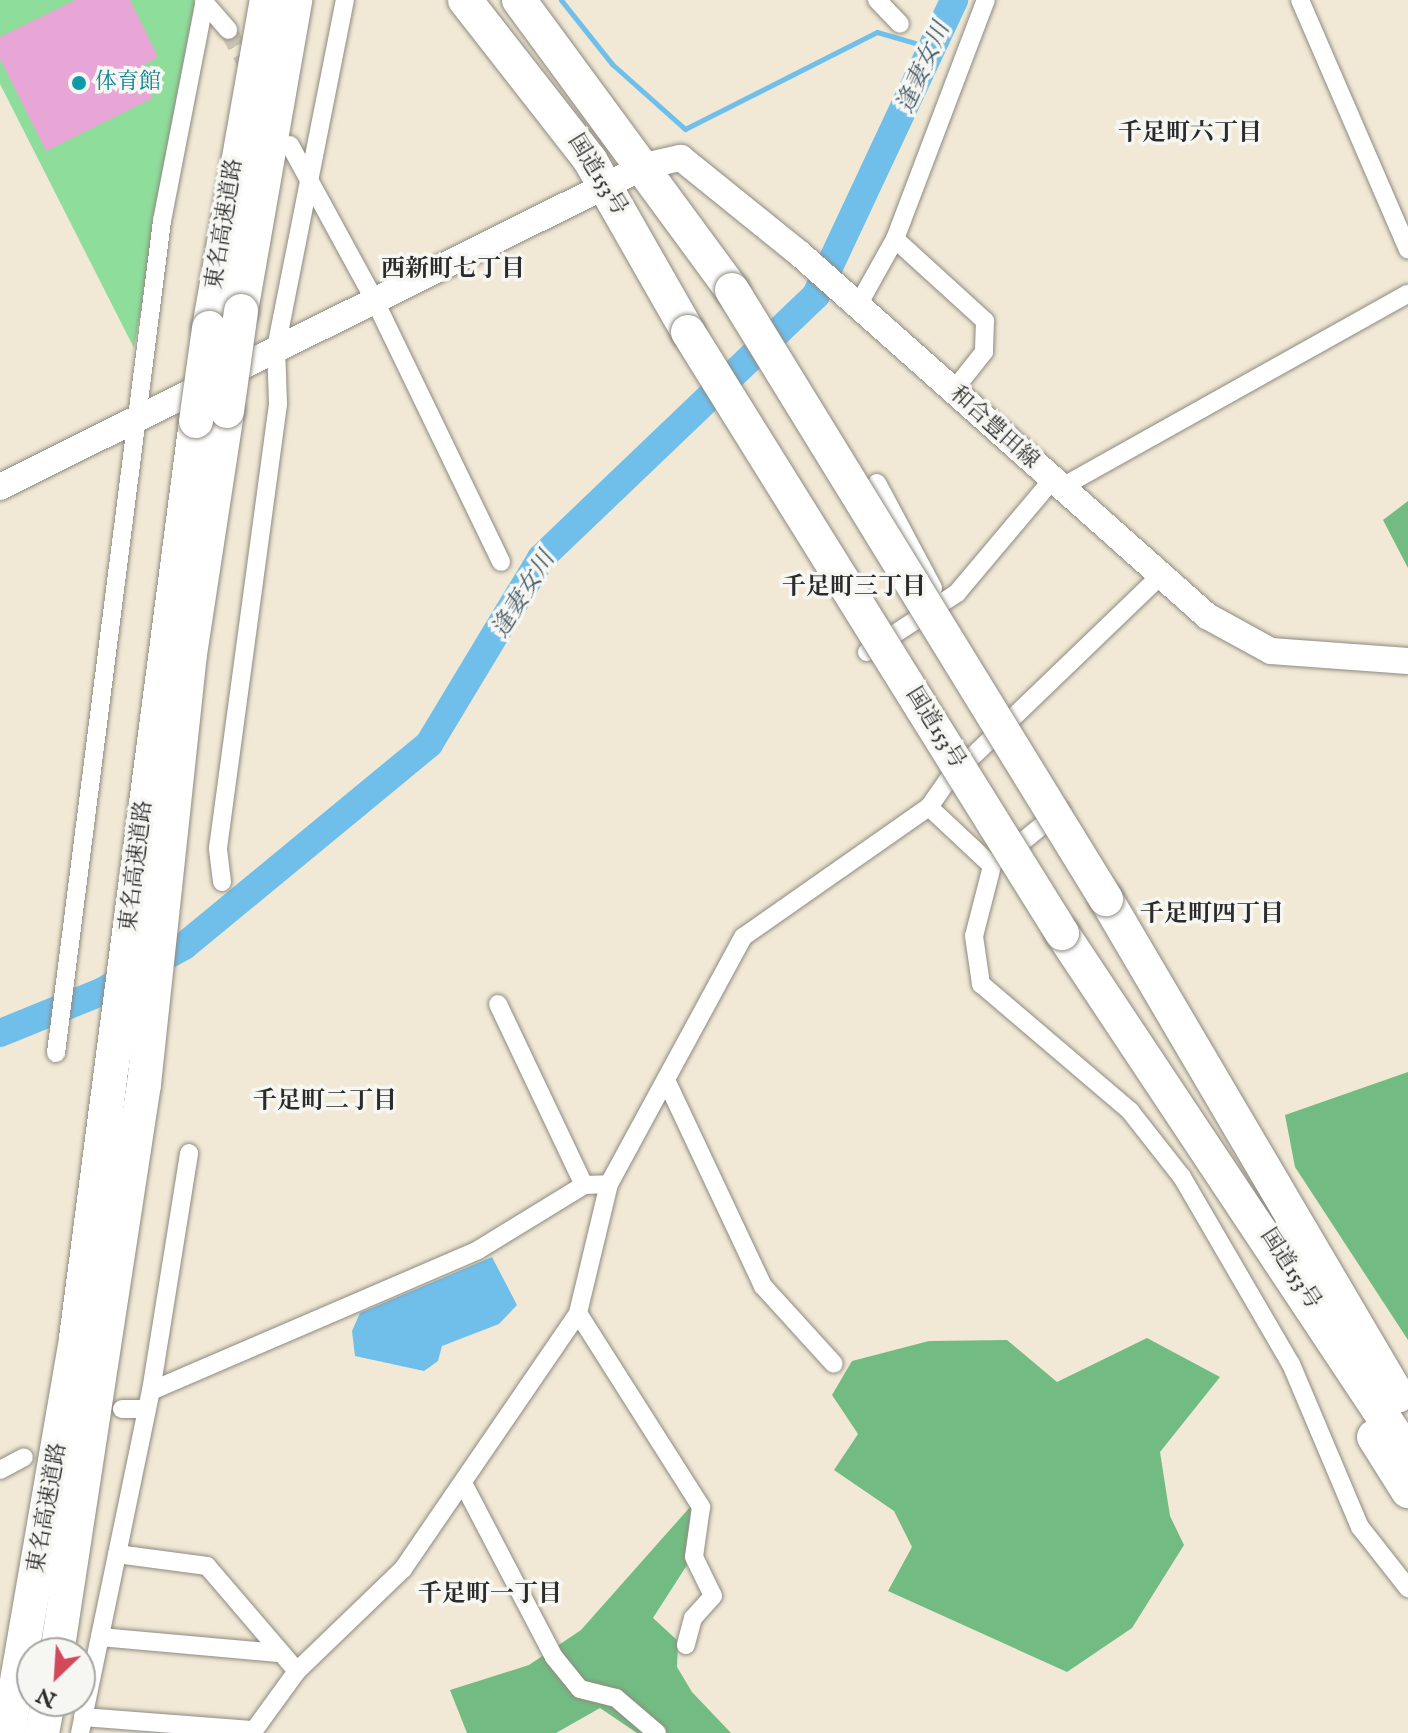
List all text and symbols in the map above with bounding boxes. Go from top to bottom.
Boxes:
water label: 逢妻女川 [891,18,957,118]
place label: 体育館 [95,70,161,96]
marker: 体育館 [70,74,88,92]
district label: 千足町六丁目 [1118,120,1262,148]
street label: 国道153号 [562,130,632,220]
street label: 東名高速道路 [202,157,248,291]
district label: 西新町七丁目 [381,256,525,284]
street label: 和合豊田線 [944,381,1044,475]
water label: 逢妻女川 [486,547,562,643]
district label: 千足町三丁目 [782,574,926,602]
street label: 国道153号 [900,683,970,773]
street label: 東名高速道路 [116,799,158,933]
district label: 千足町四丁目 [1140,901,1284,929]
district label: 千足町二丁目 [253,1088,397,1116]
street label: 国道153号 [1254,1224,1326,1314]
street label: 東名高速道路 [24,1441,72,1575]
district label: 千足町一丁目 [418,1581,562,1609]
north arrow [16,1637,96,1717]
text: N [32,1680,61,1714]

